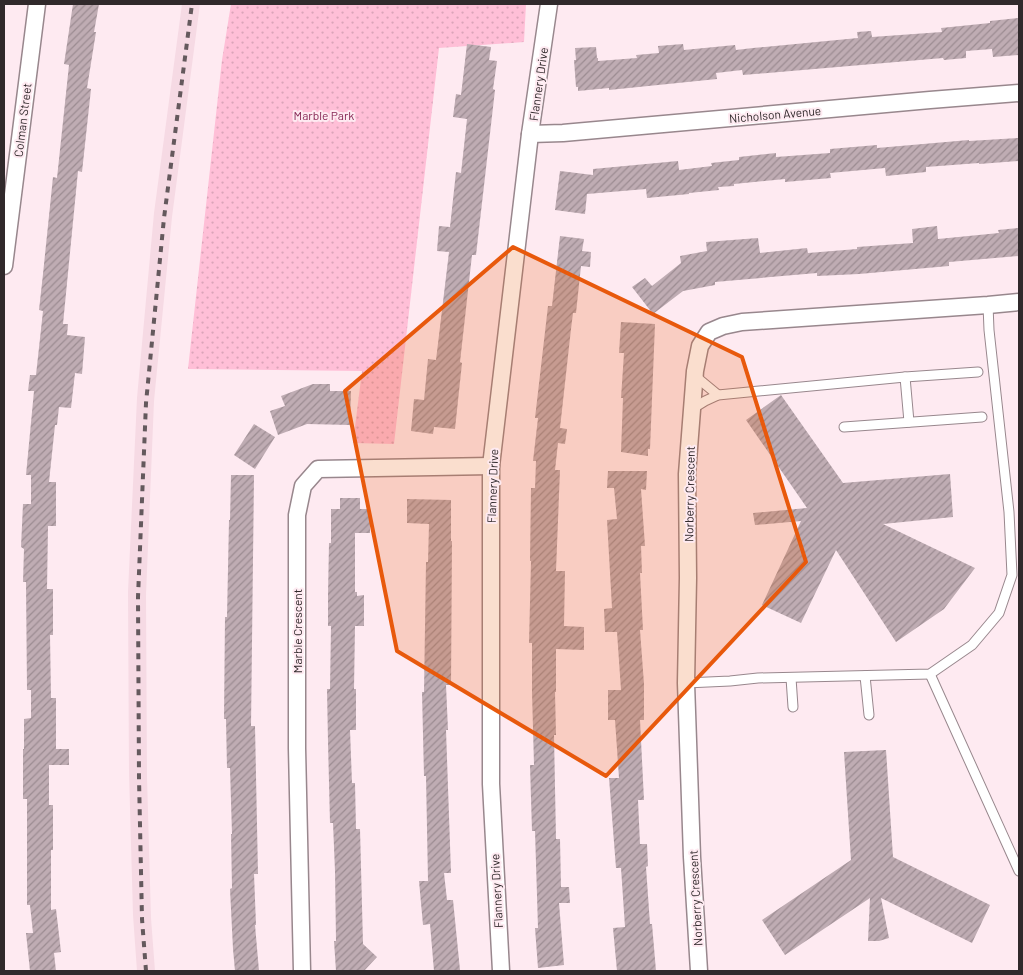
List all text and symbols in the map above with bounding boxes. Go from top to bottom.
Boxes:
street label: Flannery Drive [526,46,550,122]
street label: Colman Street [11,82,33,158]
street label: Nicholson Avenue [728,103,822,125]
park label: Marble Park [294,108,354,122]
street label: Norberry Crescent [681,446,697,542]
street label: Flannery Drive [484,449,500,523]
street label: Marble Crescent [290,589,304,673]
street label: Norberry Crescent [685,850,705,946]
street label: Flannery Drive [487,854,505,928]

